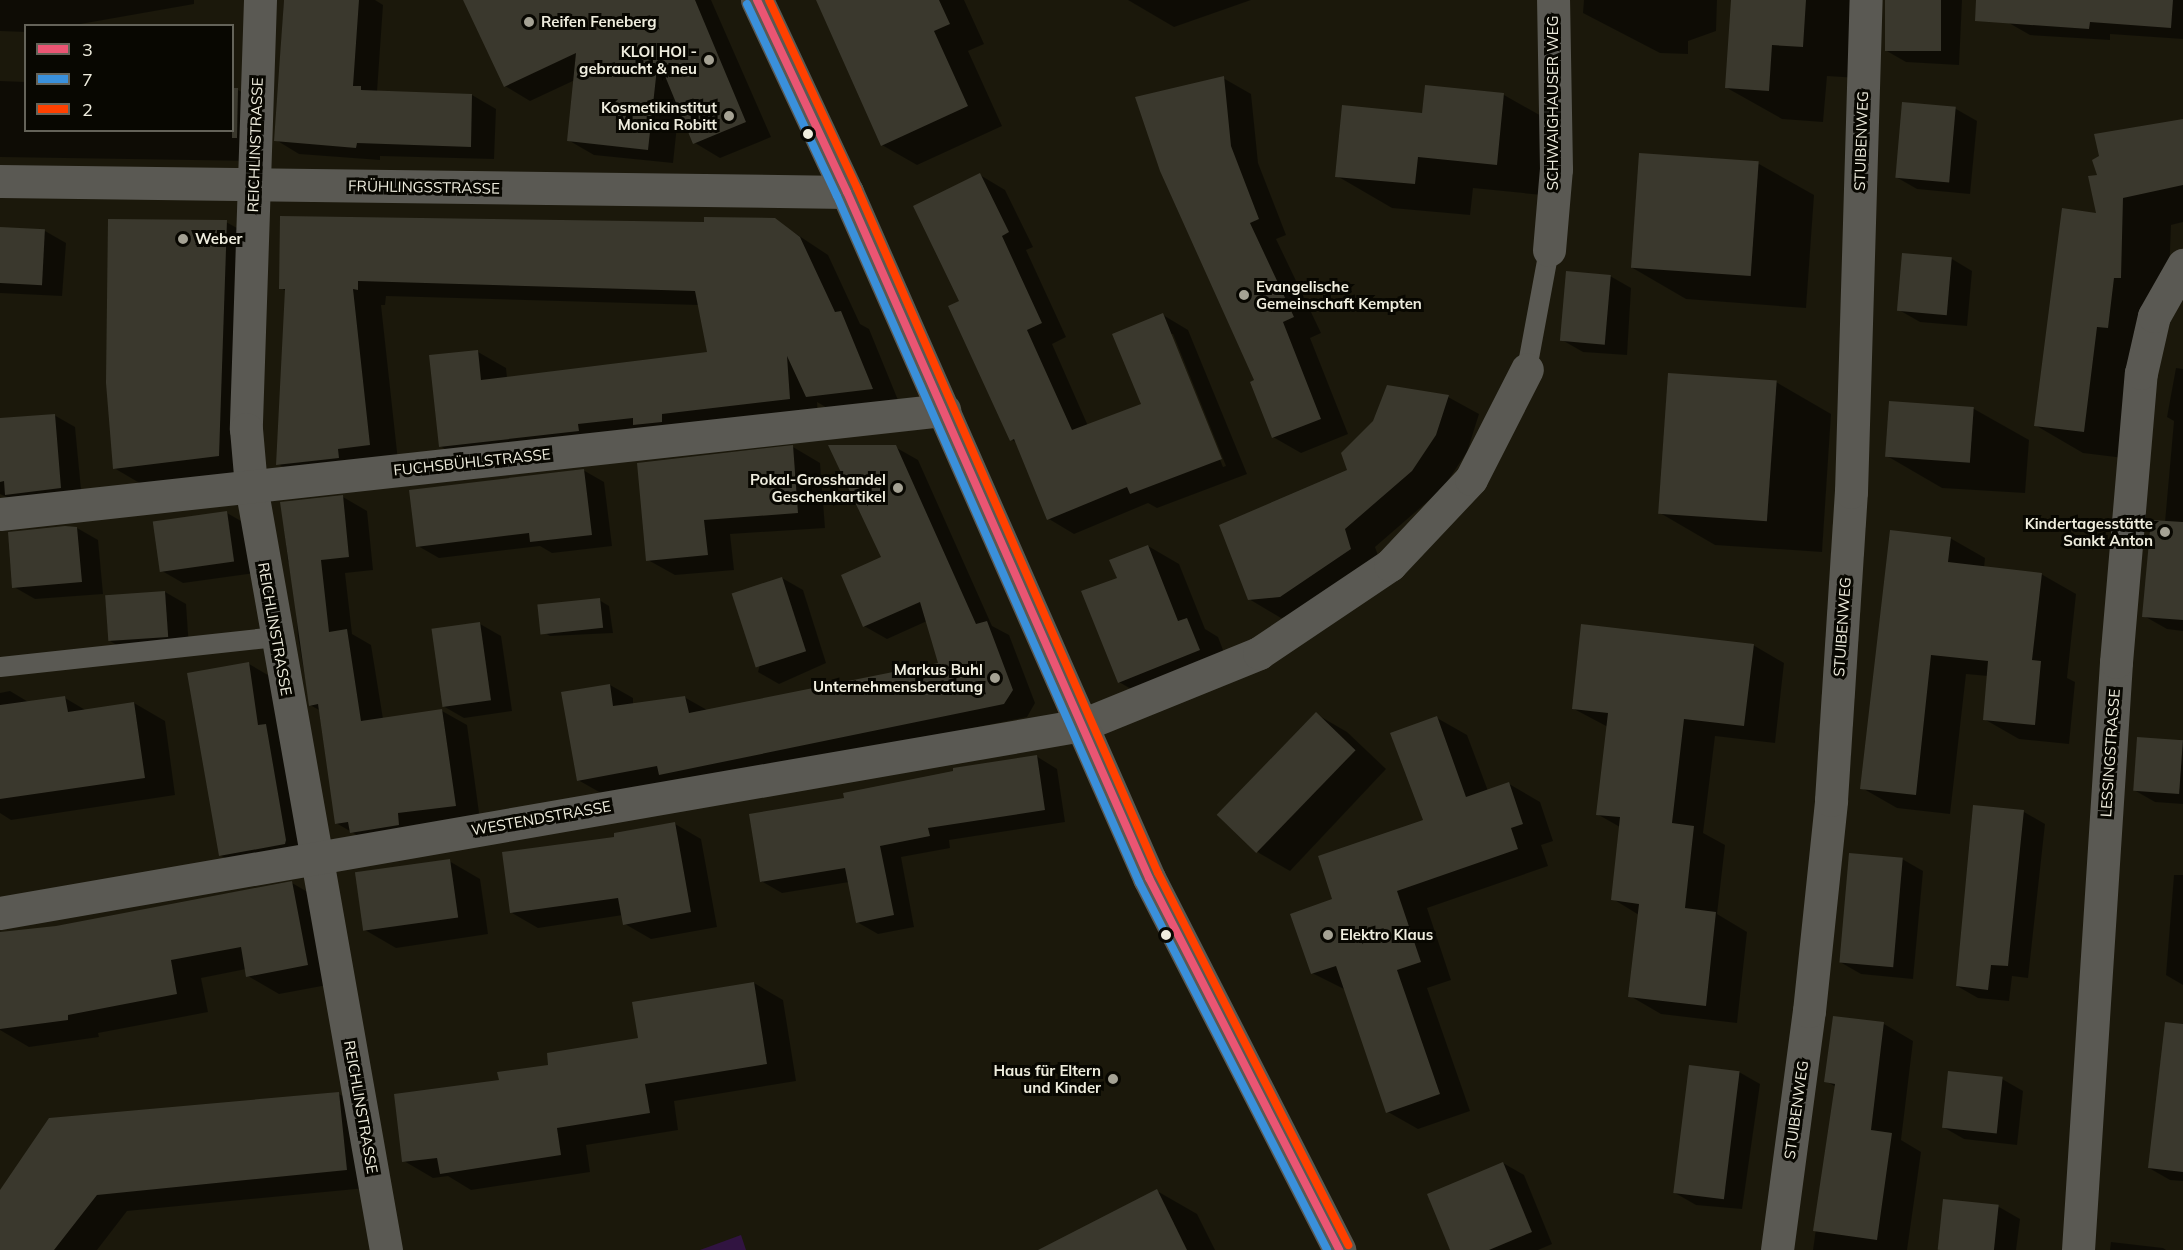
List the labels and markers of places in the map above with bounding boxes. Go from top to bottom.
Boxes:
place label: Reifen Feneberg [541,13,657,31]
marker: Reifen Feneberg [522,15,536,29]
place label: KLOI HOI - gebraucht & neu [579,42,697,77]
marker: KLOI HOI - gebraucht & neu [702,53,716,67]
place label: Kosmetikinstitut Monica Robitt [601,98,717,133]
marker: Kosmetikinstitut Monica Robitt [722,109,736,123]
unlabelled marker [802,128,814,140]
place label: Weber [195,230,243,248]
marker: Weber [176,232,190,246]
place label: Evangelische Gemeinschaft Kempten [1256,277,1422,312]
marker: Evangelische Gemeinschaft Kempten [1237,288,1251,302]
place label: Pokal-Grosshandel Geschenkartikel [750,470,886,505]
marker: Pokal-Grosshandel Geschenkartikel [891,481,905,495]
place label: Kindertagesstätte Sankt Anton [2025,514,2153,549]
marker: Kindertagesstätte Sankt Anton [2158,525,2172,539]
place label: Markus Buhl Unternehmensberatung [813,660,983,695]
marker: Markus Buhl Unternehmensberatung [988,671,1002,685]
place label: Elektro Klaus [1340,926,1433,944]
marker: Elektro Klaus [1321,928,1335,942]
unlabelled marker [1160,929,1172,941]
place label: Haus für Eltern und Kinder [993,1061,1101,1096]
marker: Haus für Eltern und Kinder [1106,1072,1120,1086]

